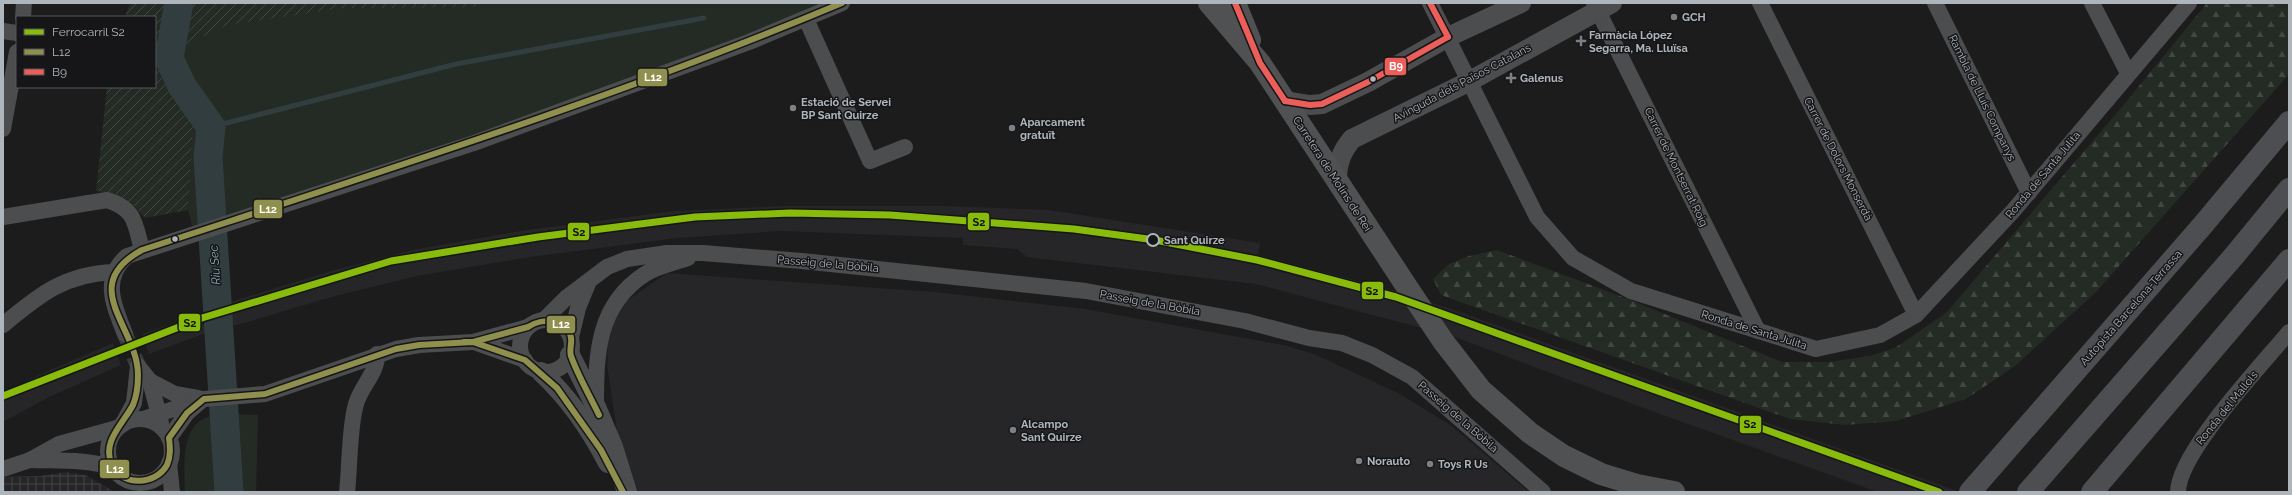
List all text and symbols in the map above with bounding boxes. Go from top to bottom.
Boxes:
place label: GCH [1682,11,1706,24]
marker: GCH [1669,12,1679,22]
legend [16,16,156,88]
text: Ferrocarril S2 [52,25,125,39]
place label: Farmàcia López Segarra, Ma. Lluïsa [1589,29,1688,55]
street label: Rambla de Lluís Companys [1946,33,2018,163]
marker: Farmàcia López Segarra, Ma. Lluïsa [1576,36,1586,46]
street label: Avinguda dels Països Catalans [1391,41,1533,125]
text: L12 [52,45,70,59]
line badge: B9 [1384,57,1407,76]
text: B9 [1389,60,1403,73]
text: B9 [52,65,67,79]
line badge: L12 [637,68,668,87]
text: L12 [644,71,662,84]
marker: Galenus [1505,72,1517,84]
place label: Galenus [1520,72,1564,85]
unlabelled marker [1368,74,1378,84]
street label: Carrer de Dolors Monserdà [1801,95,1875,223]
place label: Estació de Servei BP Sant Quirze [801,96,891,122]
marker: Estació de Servei BP Sant Quirze [788,103,798,113]
street label: Carrer de Montserrat Roig [1641,105,1711,229]
street label: Carretera de Molins de Rei [1290,114,1374,234]
place label: Aparcament gratuït [1020,116,1086,142]
marker: Aparcament gratuït [1007,123,1017,133]
street label: Ronda de Santa Julita [2003,129,2083,221]
line badge: L12 [253,199,283,219]
text: L12 [259,203,277,216]
line badge: S2 [967,212,990,231]
text: S2 [973,216,985,229]
line badge: S2 [567,222,590,241]
text: S2 [573,226,585,239]
marker: Sant Quirze [1146,233,1160,247]
unlabelled marker [170,234,180,244]
place label: Sant Quirze [1164,234,1225,247]
water label: Riu Sec [207,244,223,285]
street label: Autopista Barcelona-Terrassa [2077,248,2185,368]
street label: Passeig de la Bòbila [777,253,879,275]
line badge: S2 [1361,281,1384,300]
text: S2 [1366,285,1378,298]
street label: Passeig de la Bòbila [1099,288,1201,318]
street label: Ronda de Santa Julita [1700,308,1808,352]
line badge: S2 [178,313,201,332]
line badge: L12 [546,315,576,334]
text: S2 [184,317,196,330]
text: L12 [552,318,570,331]
street label: Ronda del Mallols [2193,369,2261,447]
street label: Passeig de la Bòbila [1415,379,1501,455]
line badge: S2 [1739,415,1762,434]
place label: Alcampo Sant Quirze [1021,418,1082,444]
text: S2 [1744,418,1756,431]
marker: Alcampo Sant Quirze [1008,425,1018,435]
place label: Norauto [1367,455,1410,468]
marker: Norauto [1354,456,1364,466]
place label: Toys R Us [1438,458,1488,471]
line badge: L12 [99,459,130,479]
marker: Toys R Us [1425,459,1435,469]
text: L12 [106,463,124,476]

